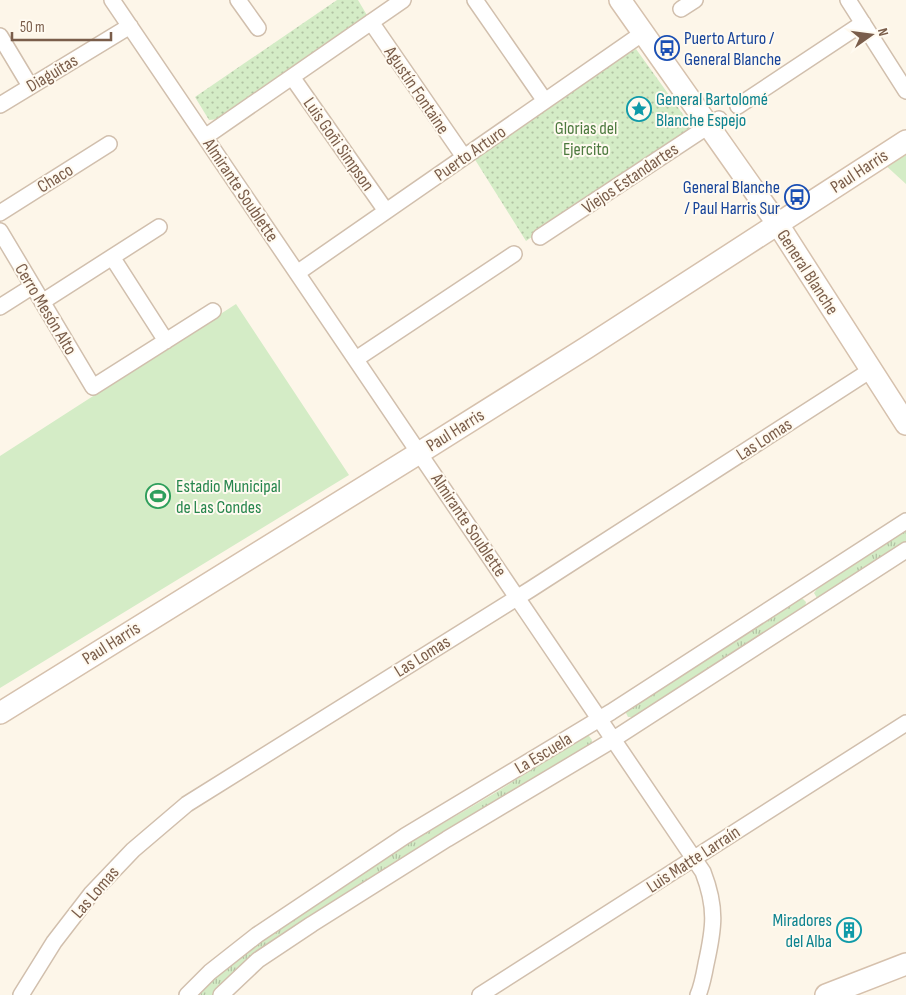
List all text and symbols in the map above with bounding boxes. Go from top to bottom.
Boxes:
scale bar [12,10,111,42]
north arrow [846,10,896,60]
text: 50 m [20,18,45,37]
text: N [874,26,892,38]
place label: Puerto Arturo / General Blanche [684,28,781,70]
bus stop icon: Puerto Arturo / General Blanche [654,35,680,61]
street label: Agustín Fontaine [379,42,454,138]
street label: Diaguitas [23,50,82,97]
place label: General Bartolomé Blanche Espejo [656,89,768,131]
street label: Luis Goñi Simpson [299,94,378,195]
place icon: General Bartolomé Blanche Espejo [626,96,652,122]
park label: Glorias del Ejercito [555,118,617,160]
street label: Puerto Arturo [431,121,510,186]
street label: Almirante Soublette [198,134,283,246]
street label: Viejos Estandartes [578,139,682,218]
street label: Paul Harris [827,145,892,198]
street label: Chaco [34,159,77,197]
place label: General Blanche / Paul Harris Sur [683,177,780,219]
bus stop icon: General Blanche / Paul Harris Sur [784,184,810,210]
street label: General Blanche [772,226,843,319]
street label: Cerro Mesón Alto [10,260,81,359]
street label: Paul Harris [422,404,488,456]
street label: Las Lomas [733,414,796,465]
street label: Almirante Soublette [426,469,511,581]
place label: Estadio Municipal de Las Condes [176,476,281,518]
sports icon: Estadio Municipal de Las Condes [145,483,171,509]
street label: Paul Harris [78,617,144,669]
street label: Las Lomas [390,631,454,682]
street label: La Escuela [511,728,576,779]
street label: Luis Matte Larraín [643,821,744,897]
street label: Las Lomas [67,862,124,923]
place label: Miradores del Alba [773,910,832,952]
building icon: Miradores del Alba [836,917,862,943]

